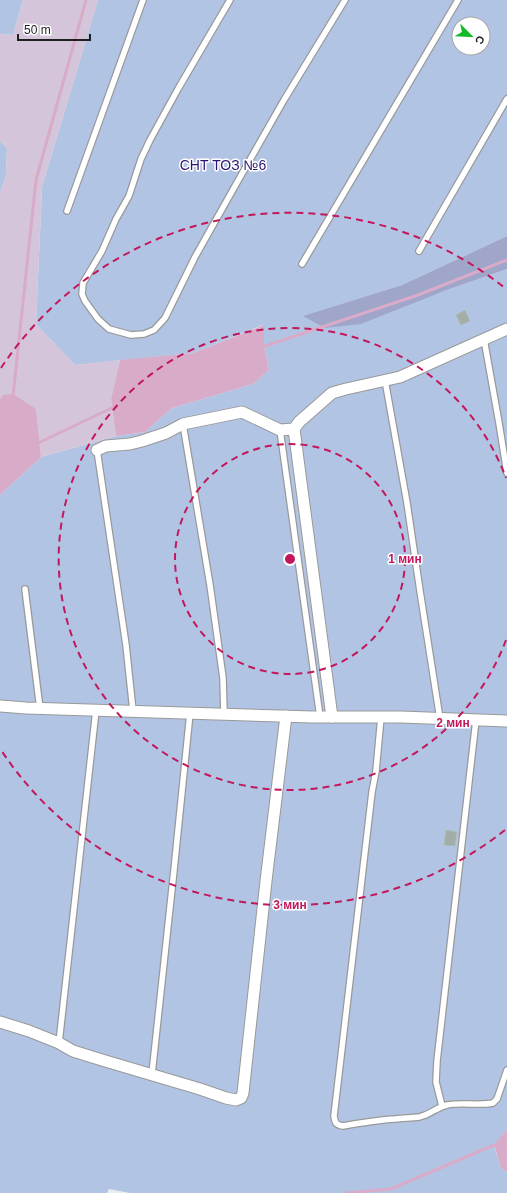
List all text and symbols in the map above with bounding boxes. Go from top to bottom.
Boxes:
scale bar [18,16,90,42]
north arrow [451,16,491,56]
text: 50 m [24,23,51,37]
text: С [473,34,487,46]
park label: СНТ ТОЗ №6 [180,157,267,173]
centre of rings [283,552,297,566]
text: 1 мин [388,552,422,566]
text: 2 мин [436,716,470,730]
text: 3 мин [273,898,307,912]

